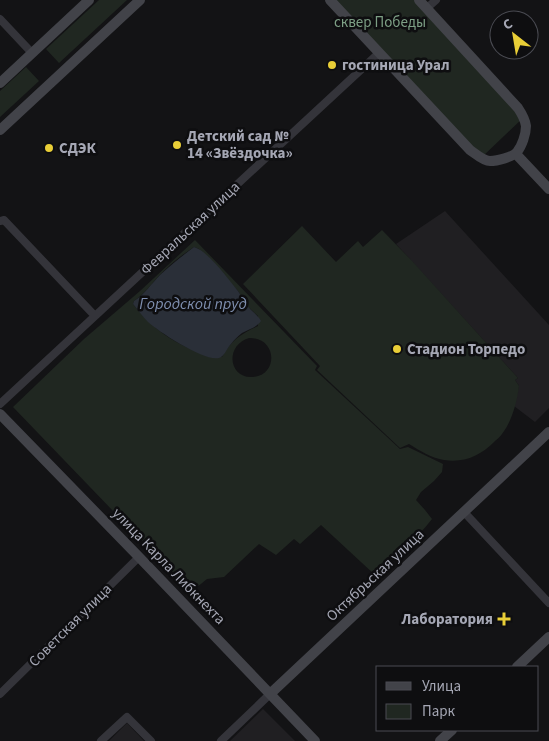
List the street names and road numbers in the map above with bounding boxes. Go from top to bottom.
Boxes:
street label: Февральская улица [136,177,245,280]
street label: улица Карла Либкнехта [107,503,230,629]
street label: Октябрьская улица [322,524,429,626]
street label: Советская улица [24,579,117,672]

